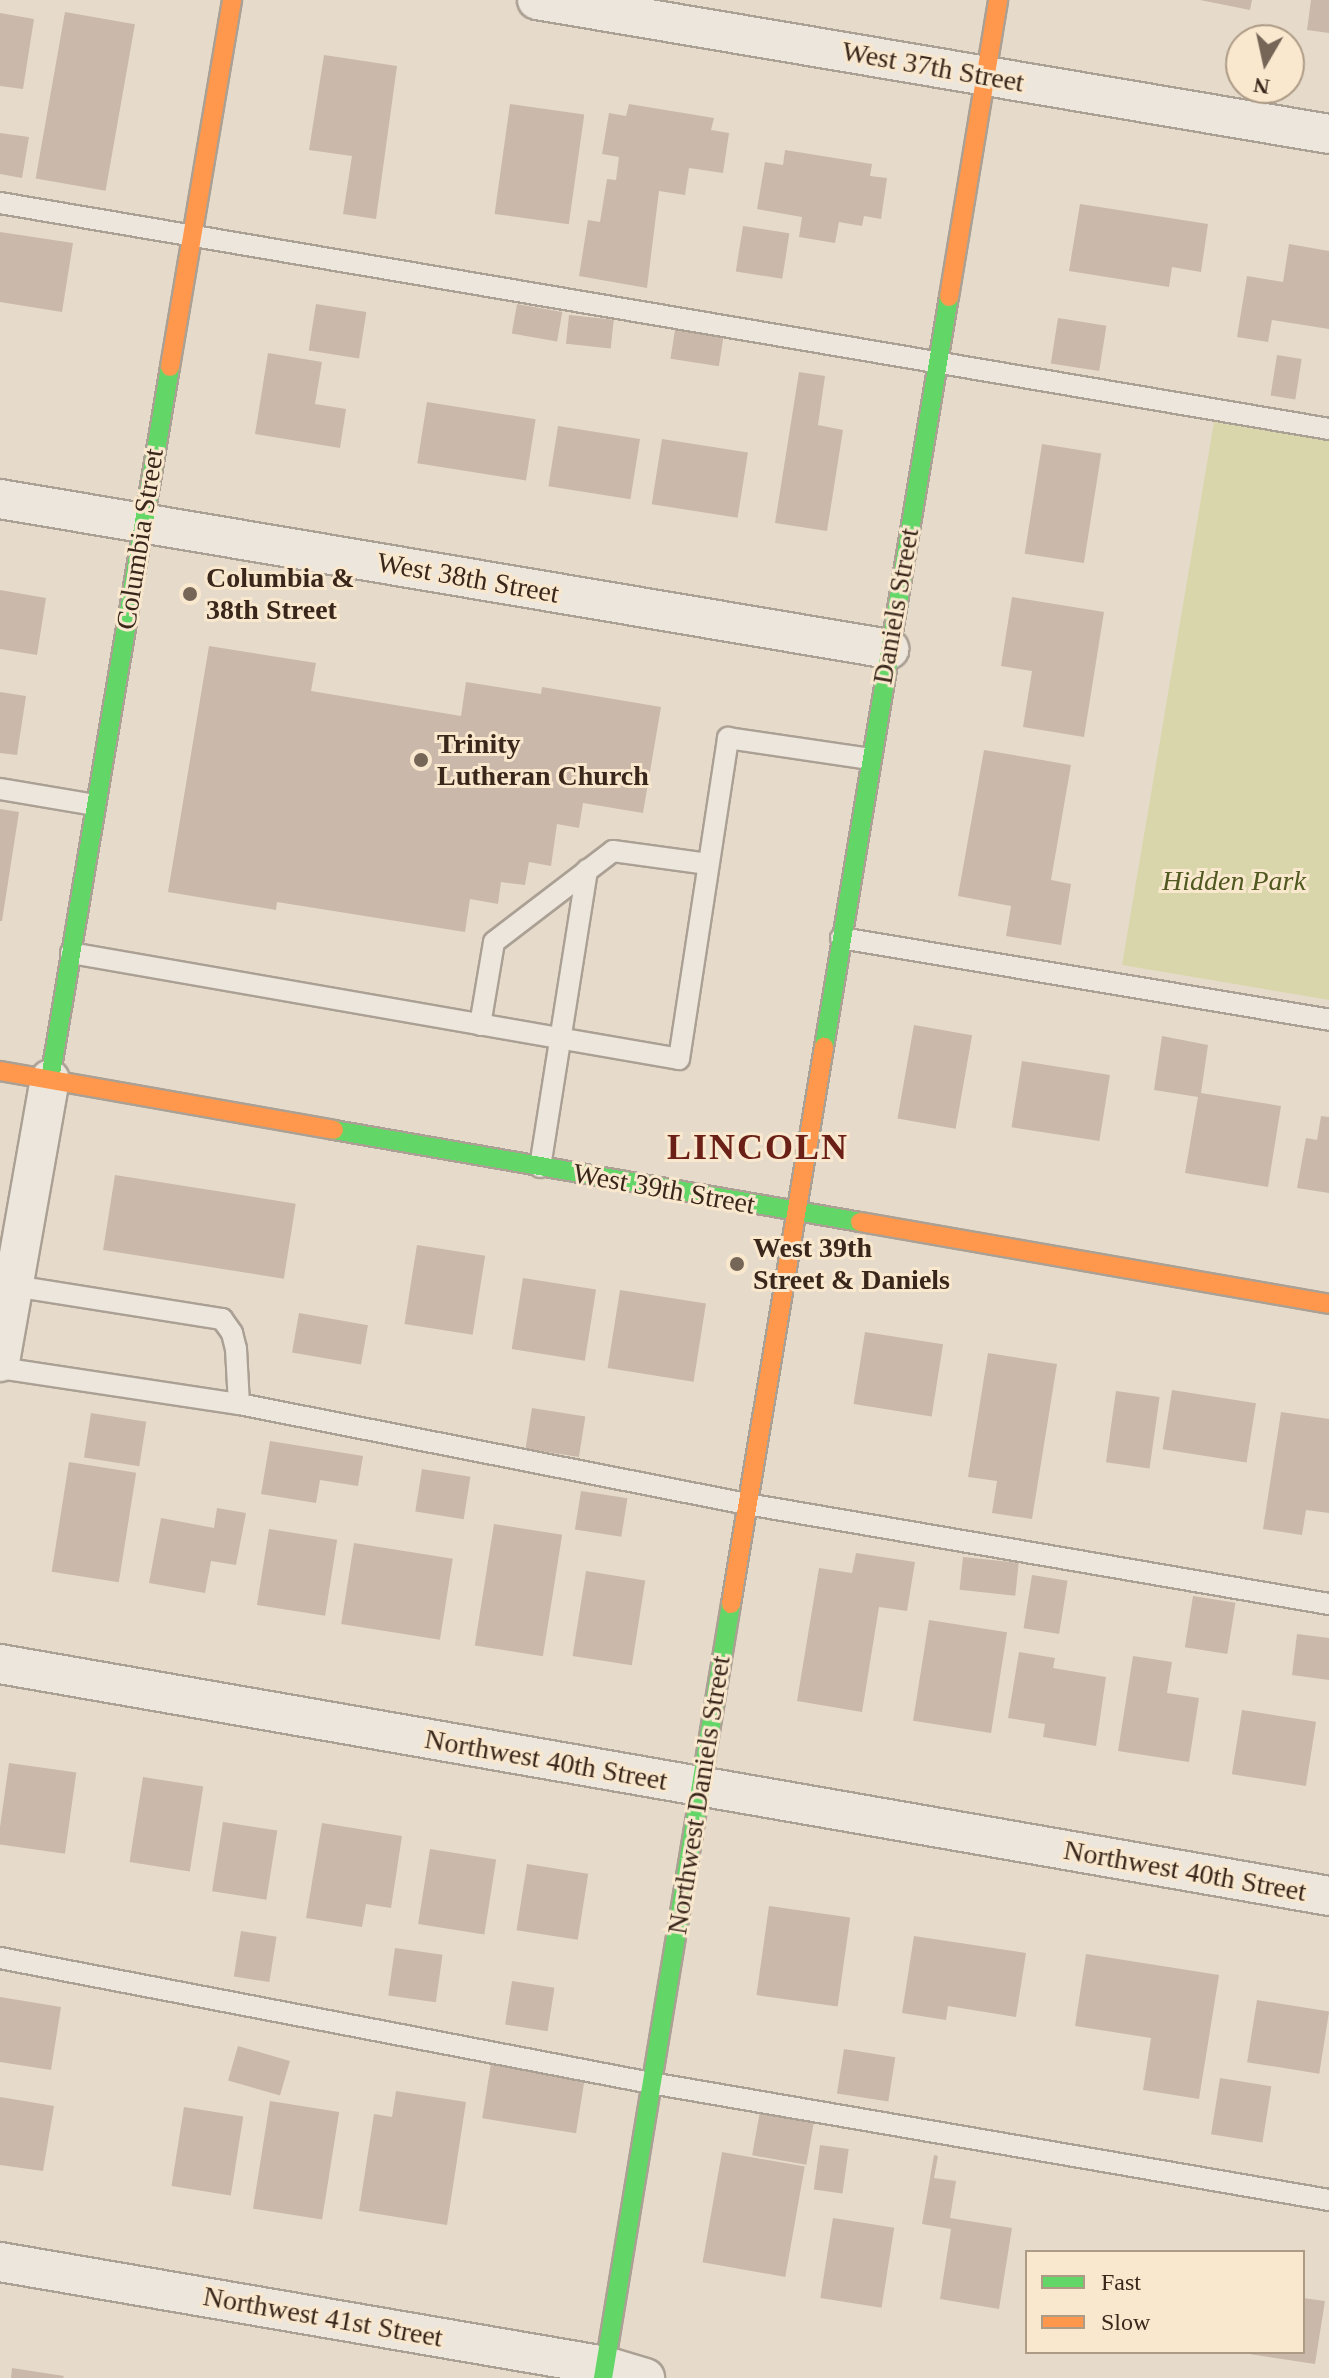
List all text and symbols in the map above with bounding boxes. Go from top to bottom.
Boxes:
north arrow [1225,24,1305,104]
street label: West 37th Street [839,34,1027,100]
text: N [1252,73,1271,100]
street label: Columbia Street [109,446,171,632]
street label: Daniels Street [866,525,926,687]
street label: West 38th Street [374,545,562,611]
place label: Columbia & 38th Street [206,561,355,627]
marker: Columbia & 38th Street [181,585,199,603]
place label: Trinity Lutheran Church [437,727,649,793]
marker: Trinity Lutheran Church [412,751,430,769]
park label: Hidden Park [1162,864,1306,898]
district label: LINCOLN [667,1126,849,1170]
street label: West 39th Street [570,1156,758,1222]
place label: West 39th Street & Daniels [753,1231,950,1297]
marker: West 39th Street & Daniels [728,1255,746,1273]
street label: Northwest Daniels Street [660,1653,738,1937]
street label: Northwest 40th Street [422,1722,670,1798]
street label: Northwest 40th Street [1061,1833,1309,1909]
legend [1025,2250,1305,2354]
text: Fast [1101,2269,1141,2295]
street label: Northwest 41st Street [201,2279,445,2355]
text: Slow [1101,2309,1150,2335]

